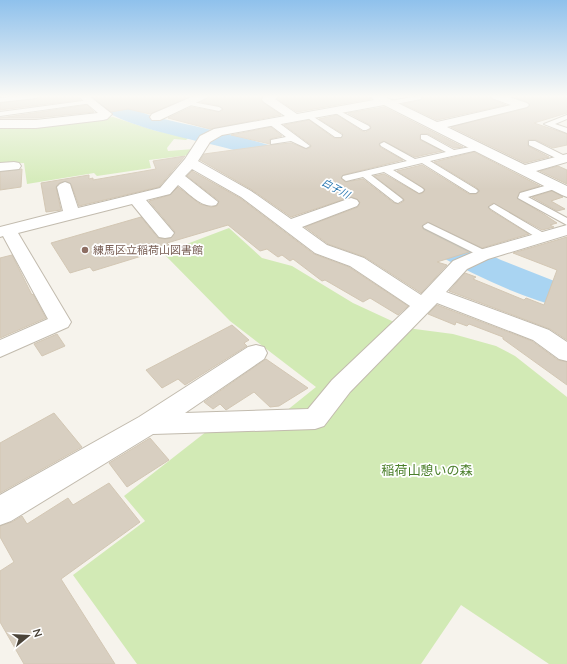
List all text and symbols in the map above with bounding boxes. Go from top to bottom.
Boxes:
water label: 白子川 [319,176,353,203]
place label: 練馬区立稲荷山図書館 [93,243,203,258]
marker: 練馬区立稲荷山図書館 [80,245,90,255]
park label: 稲荷山憩いの森 [381,462,473,480]
north arrow [8,616,48,656]
text: N [29,627,45,639]

